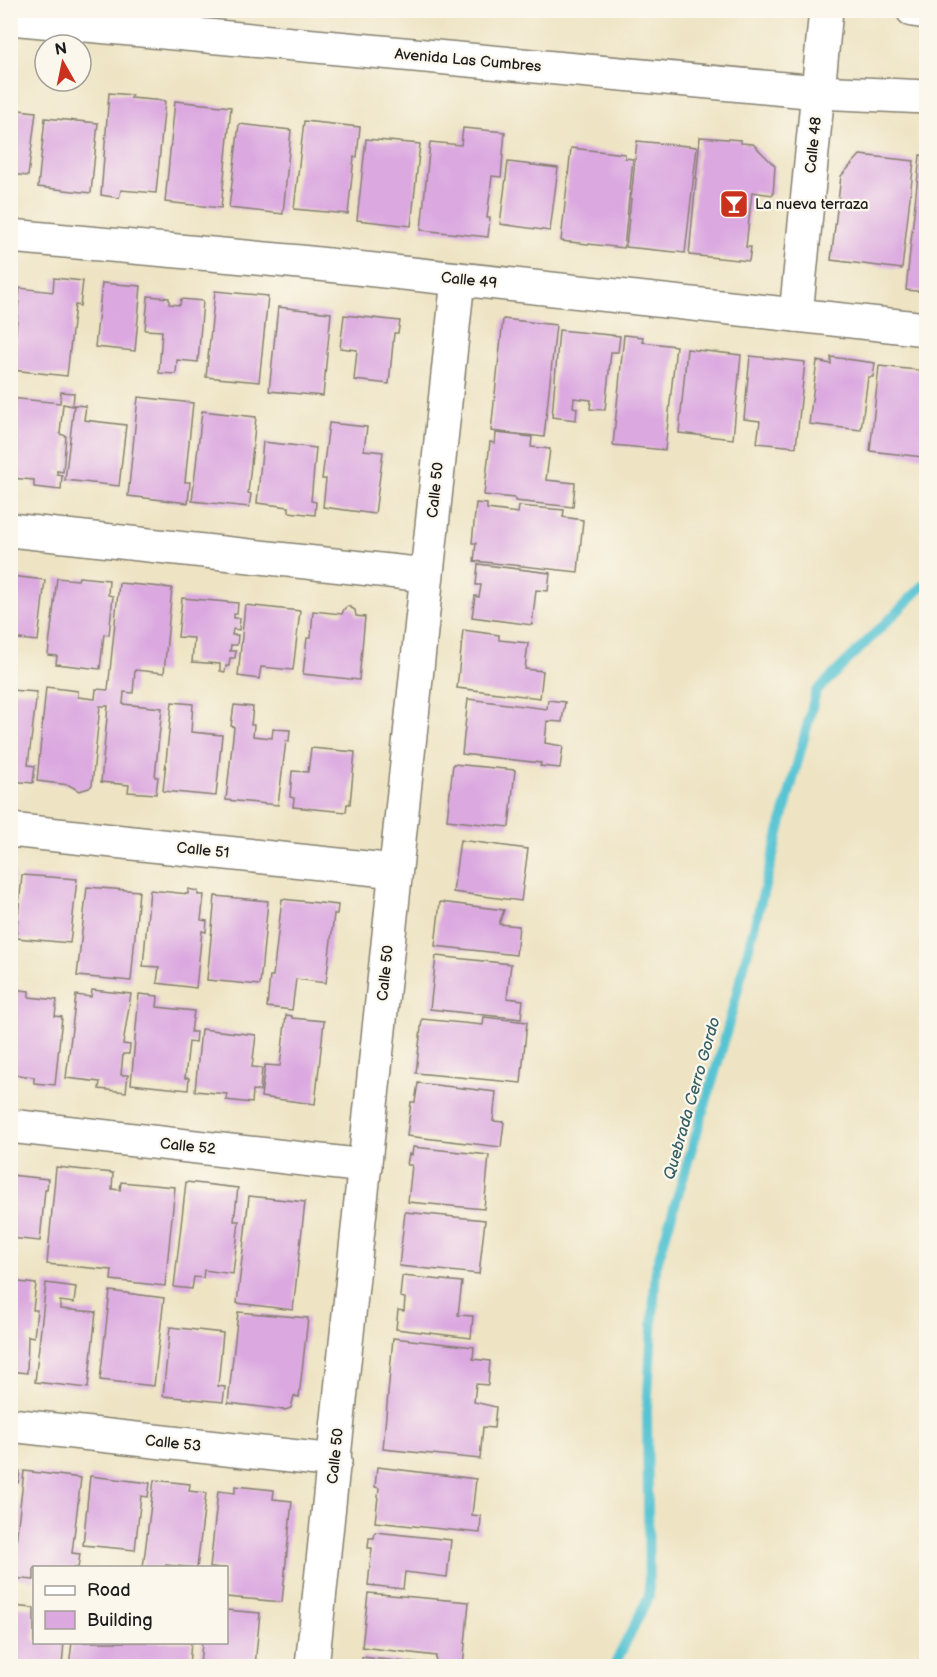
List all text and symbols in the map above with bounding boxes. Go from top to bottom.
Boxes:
north arrow [33,33,93,93]
text: N [53,39,68,60]
street label: Avenida Las Cumbres [394,45,543,76]
street label: Calle 48 [801,116,826,174]
bar icon: La nueva terraza [718,188,750,220]
place label: La nueva terraza [755,195,868,214]
street label: Calle 49 [440,268,498,293]
street label: Calle 50 [423,461,448,519]
street label: Calle 51 [176,838,230,863]
street label: Calle 50 [373,944,398,1002]
water label: Quebrada Cerro Gordo [660,1015,725,1182]
street label: Calle 52 [159,1134,217,1159]
street label: Calle 50 [323,1427,348,1485]
street label: Calle 53 [144,1431,202,1456]
legend [33,1566,228,1644]
text: Road [87,1580,131,1601]
text: Building [87,1610,153,1631]

